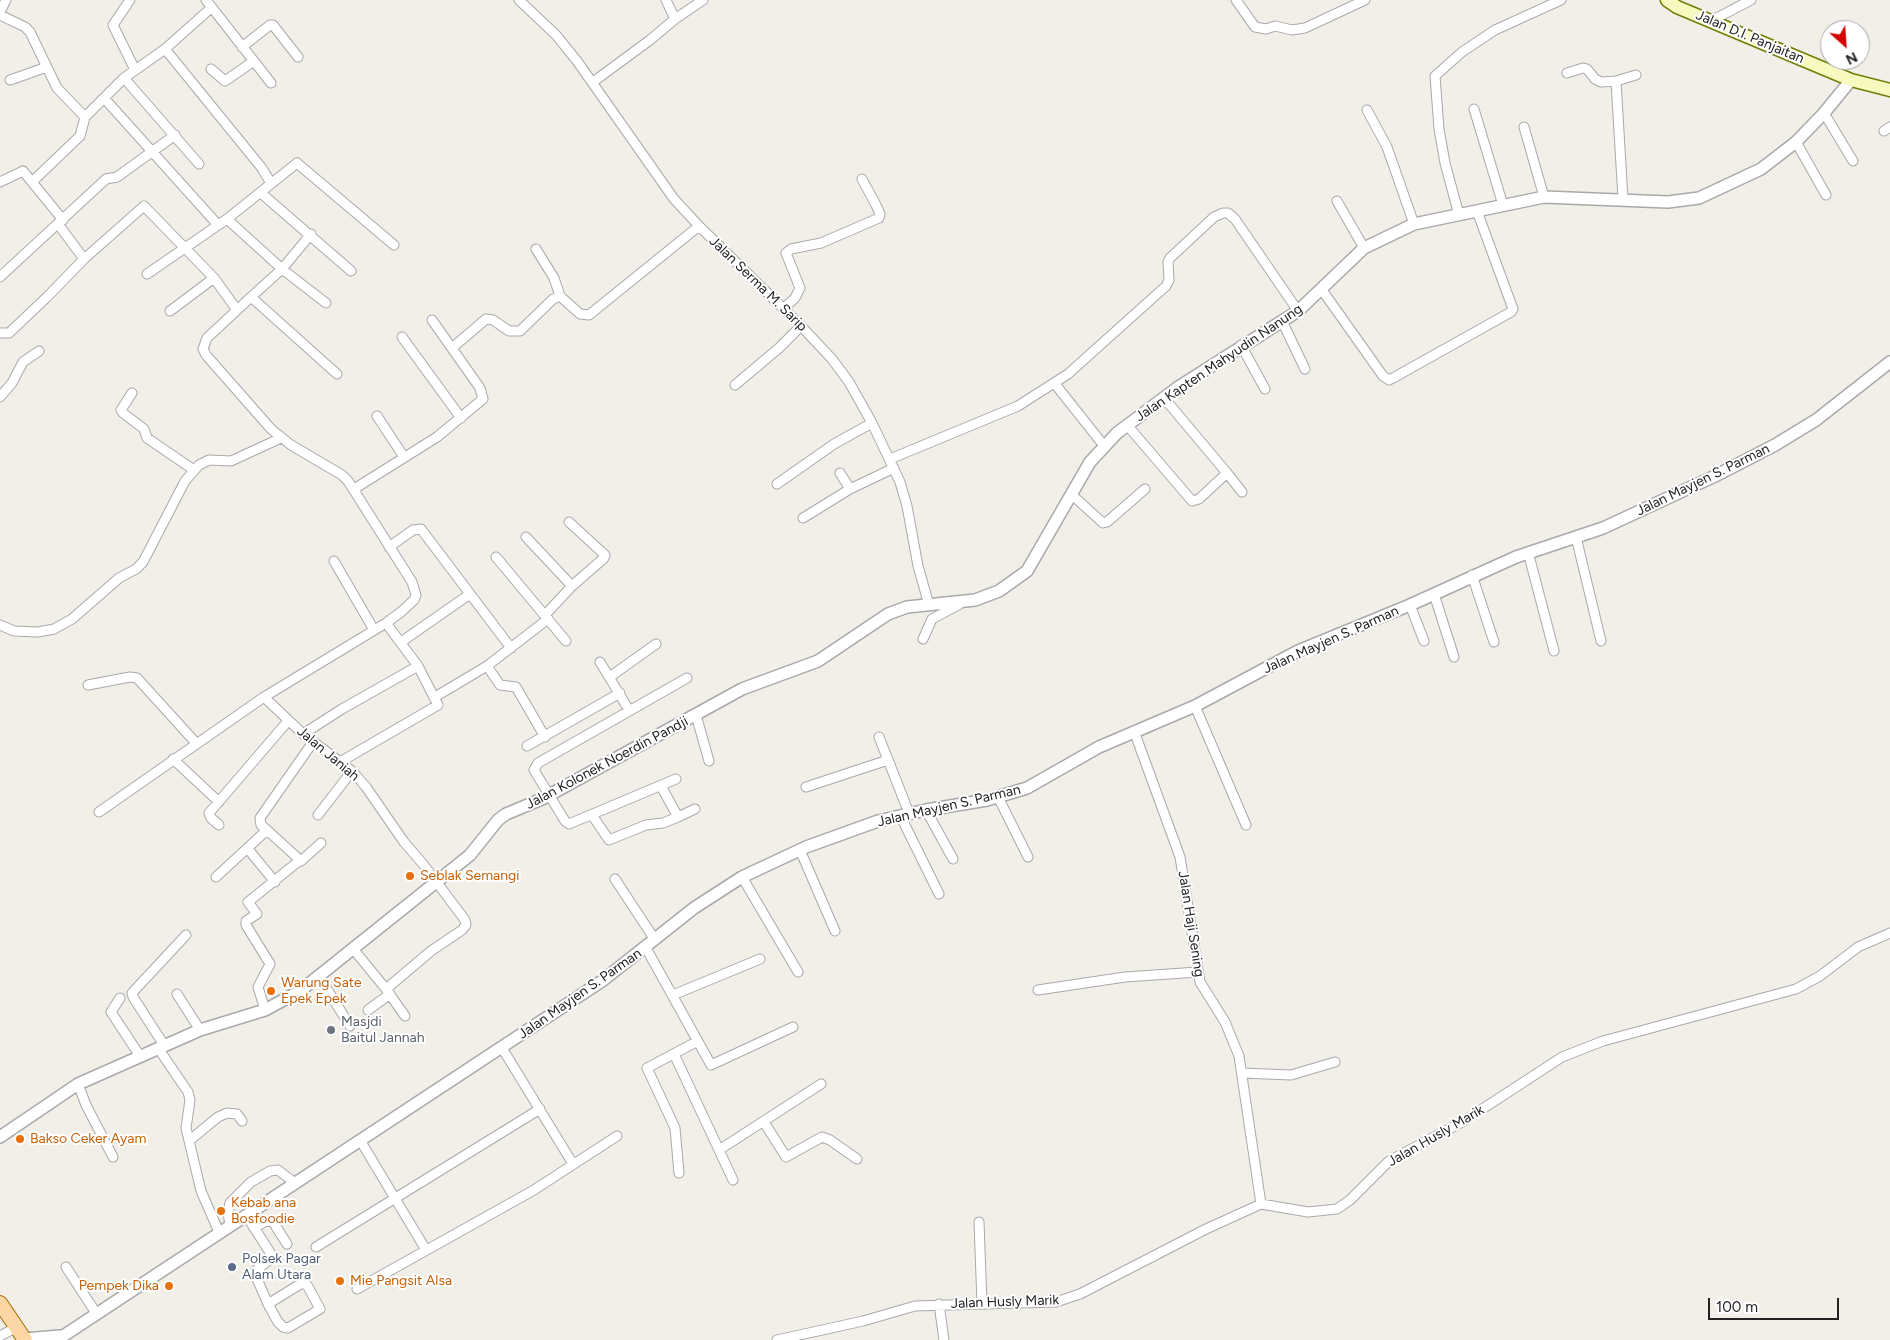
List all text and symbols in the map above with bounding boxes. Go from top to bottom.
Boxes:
street label: Jalan D.I. Panjaitan [1693,7,1807,67]
north arrow [1820,20,1870,70]
text: N [1843,48,1860,68]
street label: Jalan Serma M. Sarip [706,233,810,335]
street label: Jalan Kapten Mahyudin Nanung [1132,301,1306,425]
street label: Jalan Mayjen S. Parman [1634,440,1772,520]
street label: Jalan Mayjen S. Parman [1261,603,1401,677]
street label: Jalan Kolonek Noerdin Pandji [523,713,691,813]
street label: Jalan Janiah [293,723,363,785]
street label: Jalan Mayjen S. Parman [876,781,1022,831]
place label: Seblak Semangi [420,868,519,884]
marker: Seblak Semangi [404,870,416,882]
street label: Jalan Haji Sening [1174,870,1208,978]
street label: Jalan Mayjen S. Parman [515,945,645,1043]
place label: Warung Sate Epek Epek [281,975,362,1008]
marker: Warung Sate Epek Epek [265,985,277,997]
place label: Masjdi Baitul Jannah [341,1014,425,1046]
marker: Masjdi Baitul Jannah [325,1024,337,1036]
street label: Jalan Husly Marik [1385,1102,1487,1170]
place label: Bakso Ceker Ayam [30,1131,146,1147]
marker: Bakso Ceker Ayam [14,1133,26,1145]
place label: Kebab ana Bosfoodie [231,1195,296,1228]
marker: Kebab ana Bosfoodie [215,1205,227,1217]
place label: Polsek Pagar Alam Utara [242,1251,321,1284]
marker: Polsek Pagar Alam Utara [226,1261,238,1273]
place label: Mie Pangsit Alsa [350,1273,452,1289]
marker: Mie Pangsit Alsa [334,1275,346,1287]
place label: Pempek Dika [79,1278,159,1294]
marker: Pempek Dika [163,1280,175,1292]
scale bar [1710,1288,1841,1320]
street label: Jalan Husly Marik [951,1292,1059,1312]
text: 100 m [1716,1298,1758,1316]

